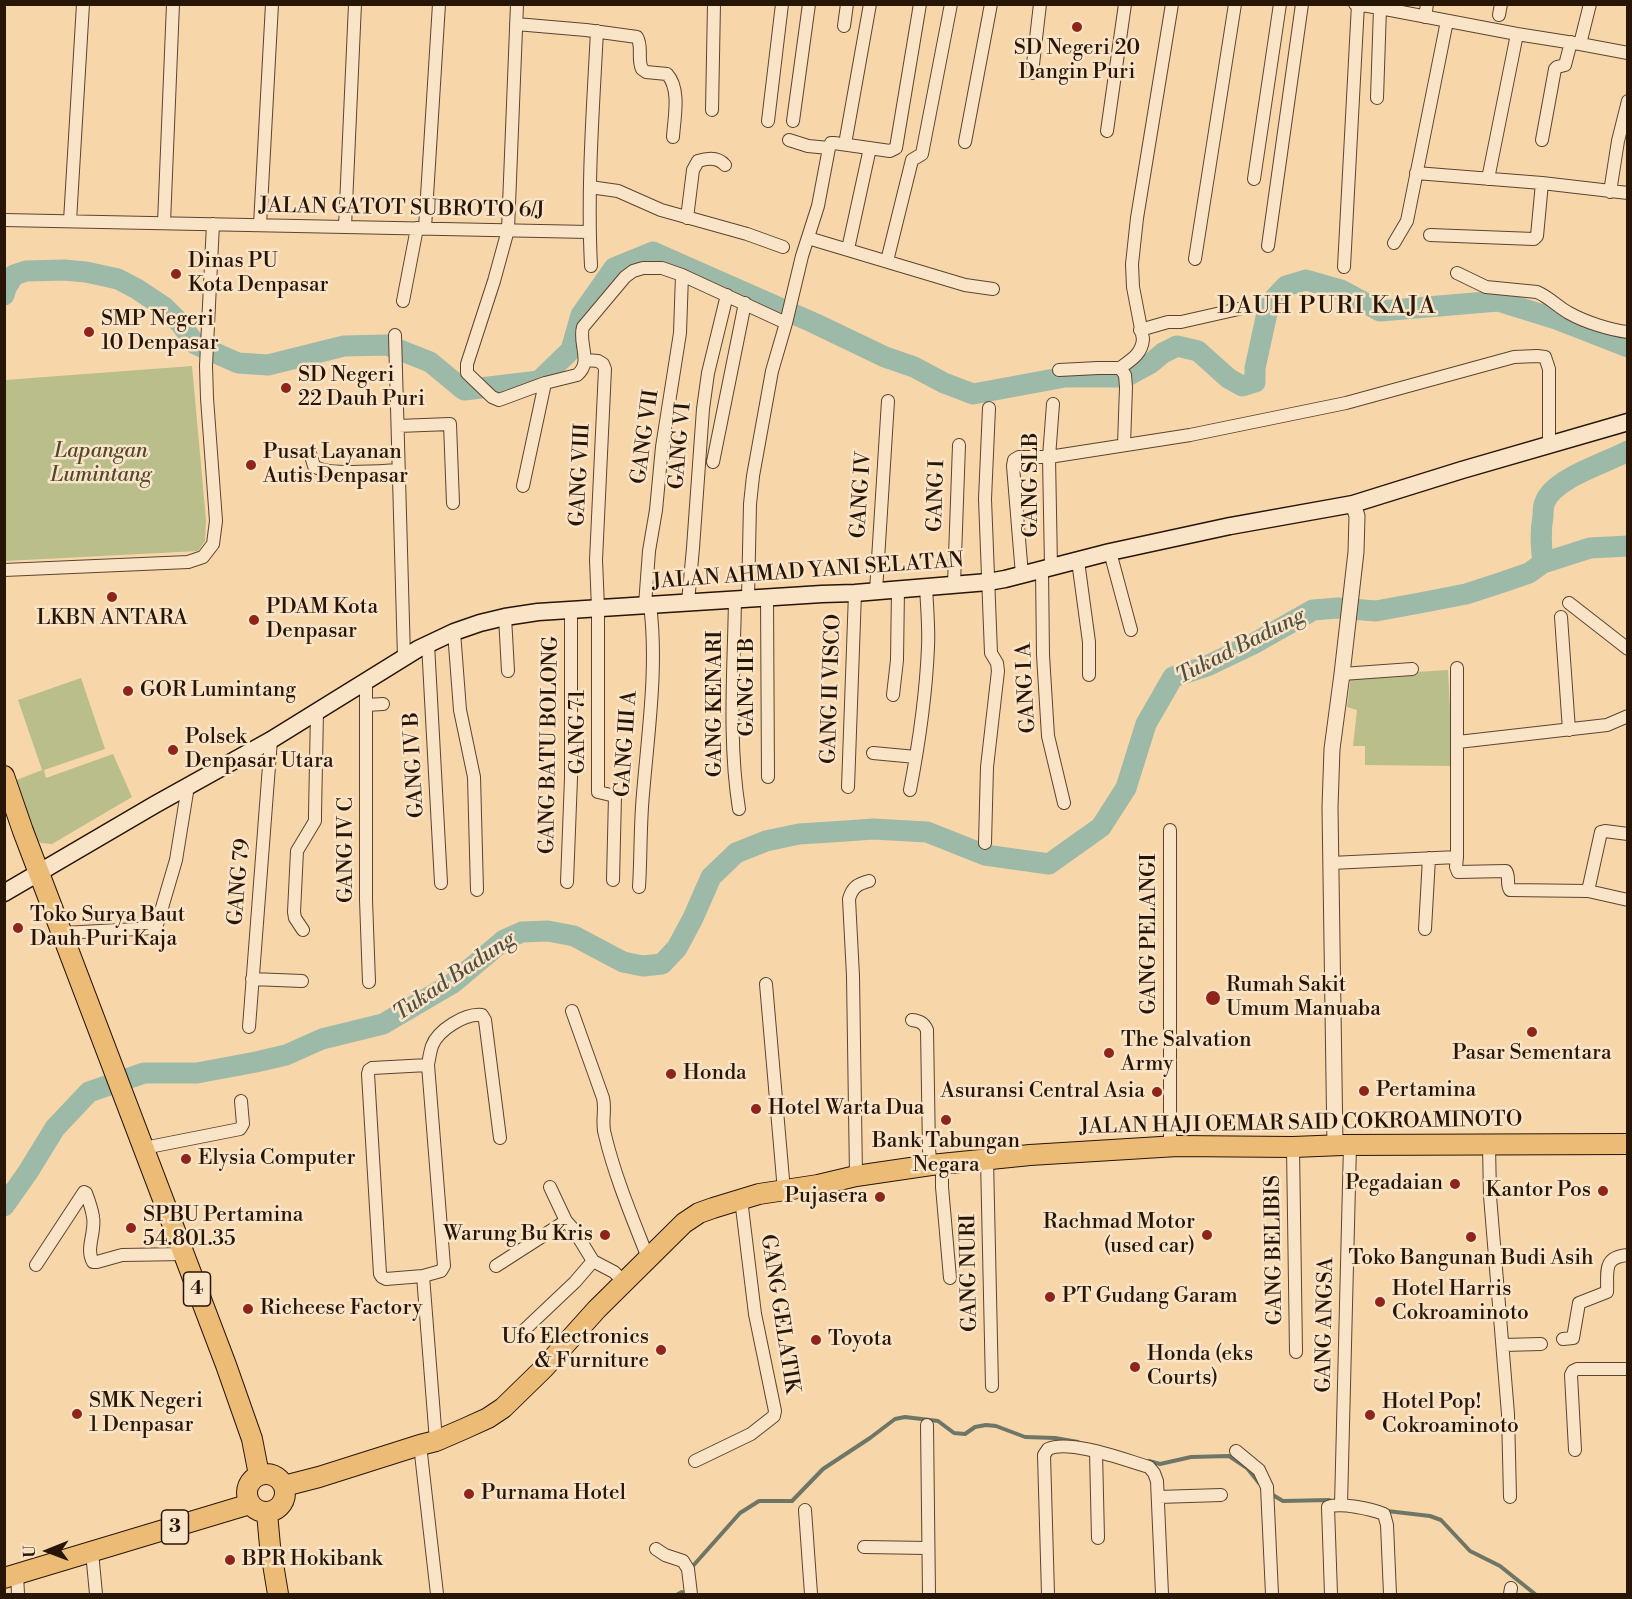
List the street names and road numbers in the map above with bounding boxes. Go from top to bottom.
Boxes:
street label: JALAN GATOT SUBROTO 6/J [259,194,545,224]
street label: GANG VII [627,388,665,486]
street label: GANG VI [665,402,697,490]
street label: GANG VIII [566,423,596,527]
street label: GANG SLB [1019,433,1045,537]
street label: GANG IV [846,451,878,539]
street label: GANG I [923,460,951,532]
street label: JALAN AHMAD YANI SELATAN [651,549,965,595]
street label: GANG II VISCO [817,614,847,764]
street label: GANG KENARI [703,631,729,777]
street label: GANG BATU BOLONG [535,636,565,854]
street label: GANG II B [735,637,761,737]
street label: GANG I A [1012,642,1042,734]
street label: GANG 71 [566,690,592,774]
street label: GANG III A [611,690,643,798]
street label: GANG IV B [400,711,430,819]
street label: GANG IV C [334,797,360,903]
street label: GANG 79 [224,838,256,926]
street label: GANG PELANGI [1137,854,1163,1014]
street label: JALAN HAJI OEMAR SAID COKROAMINOTO [1080,1108,1522,1140]
street label: GANG BELIBIS [1261,1175,1289,1325]
street label: GANG NURI [956,1214,984,1332]
street label: GANG GELATIK [754,1233,804,1395]
street label: GANG ANGSA [1312,1257,1340,1393]
road number: 4 [184,1272,210,1306]
road number: 3 [162,1510,188,1544]

